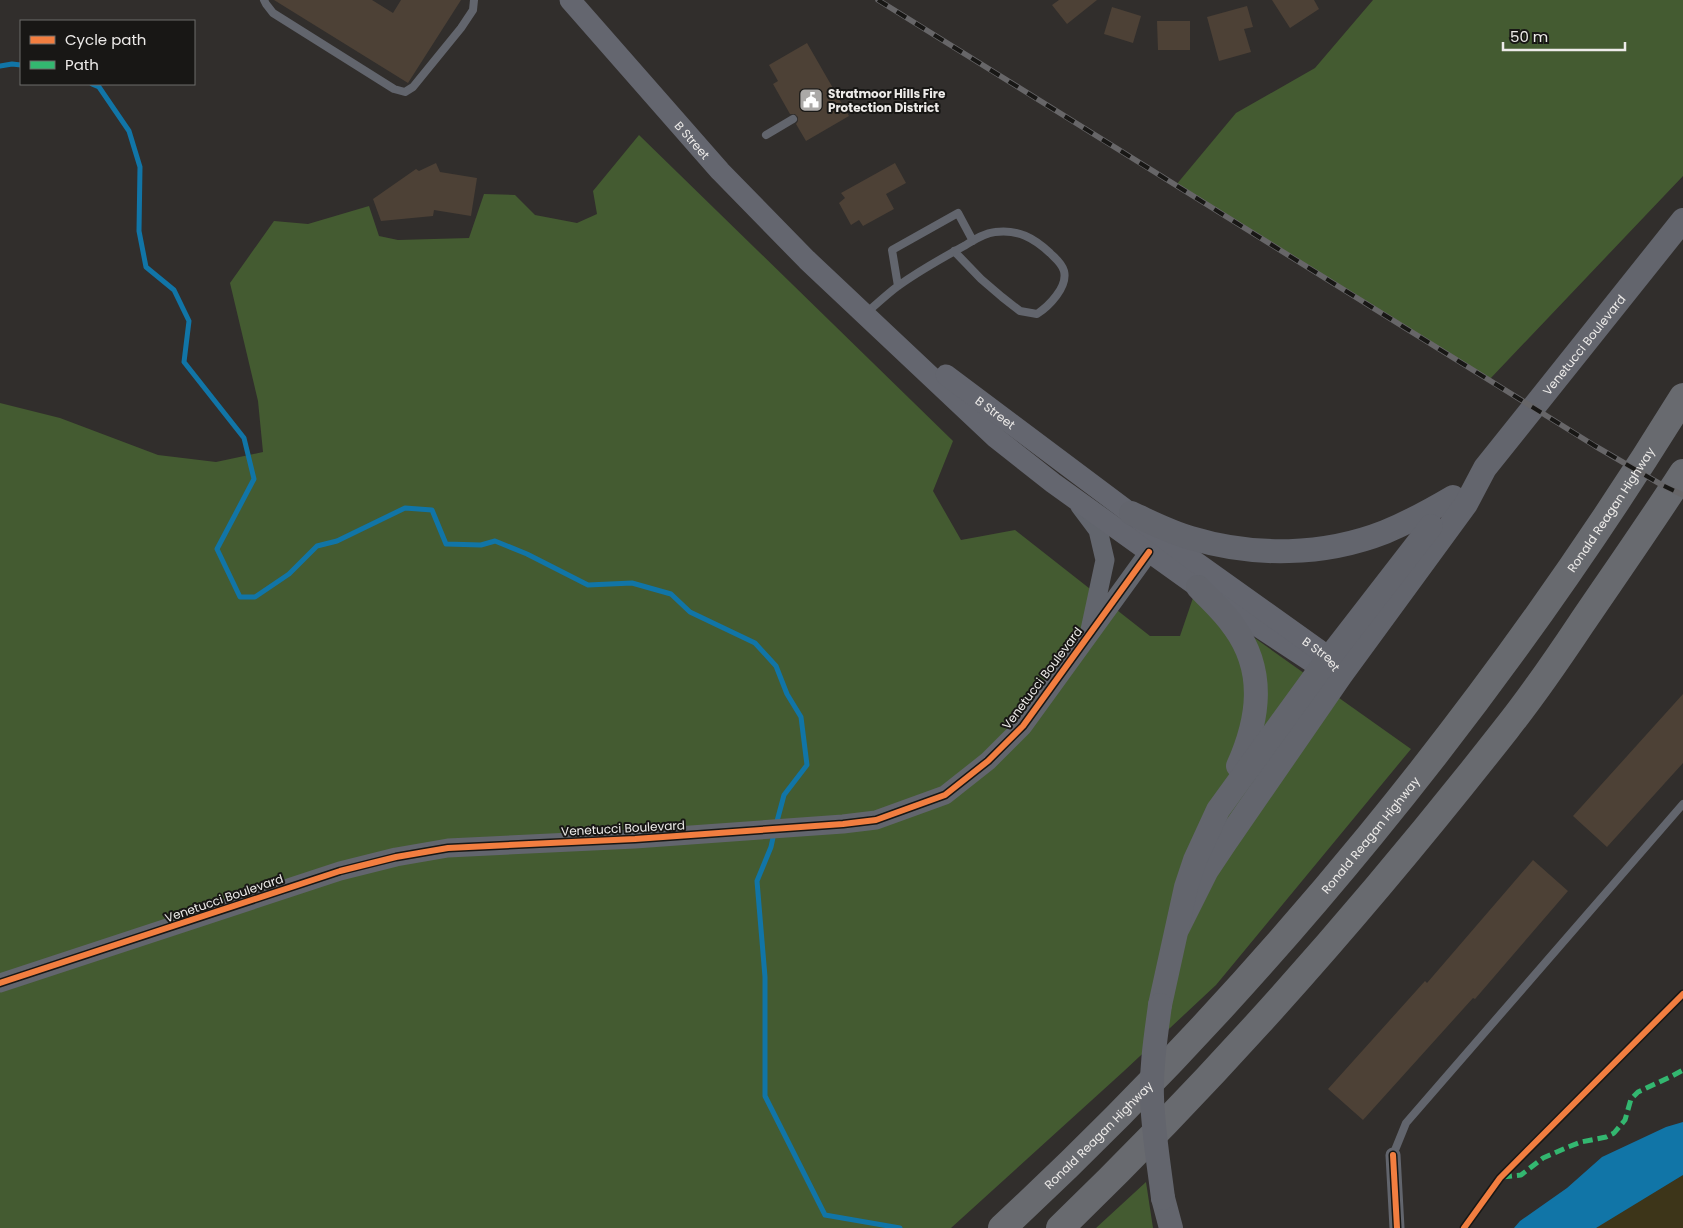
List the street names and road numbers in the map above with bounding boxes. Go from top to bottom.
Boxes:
street label: B Street [671,117,714,163]
street label: Venetucci Boulevard [1538,291,1629,398]
street label: B Street [972,392,1019,433]
street label: Ronald Reagan Highway [1563,443,1658,575]
street label: Venetucci Boulevard [998,623,1086,733]
street label: B Street [1299,632,1345,674]
street label: Ronald Reagan Highway [1317,772,1423,897]
street label: Venetucci Boulevard [561,816,685,840]
street label: Venetucci Boulevard [163,870,285,926]
street label: Ronald Reagan Highway [1040,1077,1156,1193]

